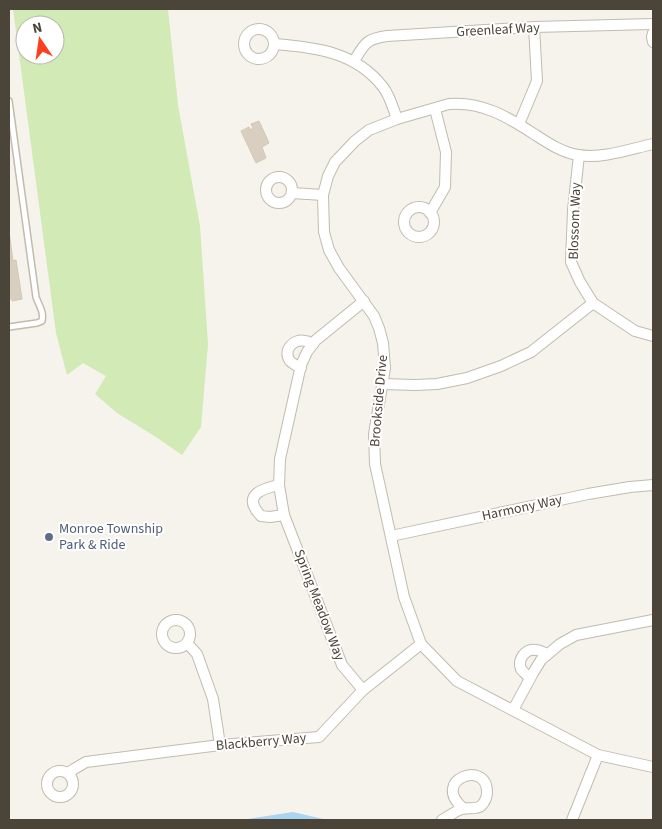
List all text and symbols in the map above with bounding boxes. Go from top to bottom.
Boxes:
north arrow [15,15,65,65]
text: N [31,18,44,39]
street label: Greenleaf Way [456,18,541,42]
street label: Blossom Way [564,181,586,260]
street label: Brookside Drive [365,354,393,448]
street label: Harmony Way [480,490,564,526]
place label: Monroe Township Park & Ride [59,519,163,555]
marker: Monroe Township Park & Ride [43,531,55,543]
street label: Spring Meadow Way [289,547,350,664]
street label: Blackberry Way [215,728,307,756]

